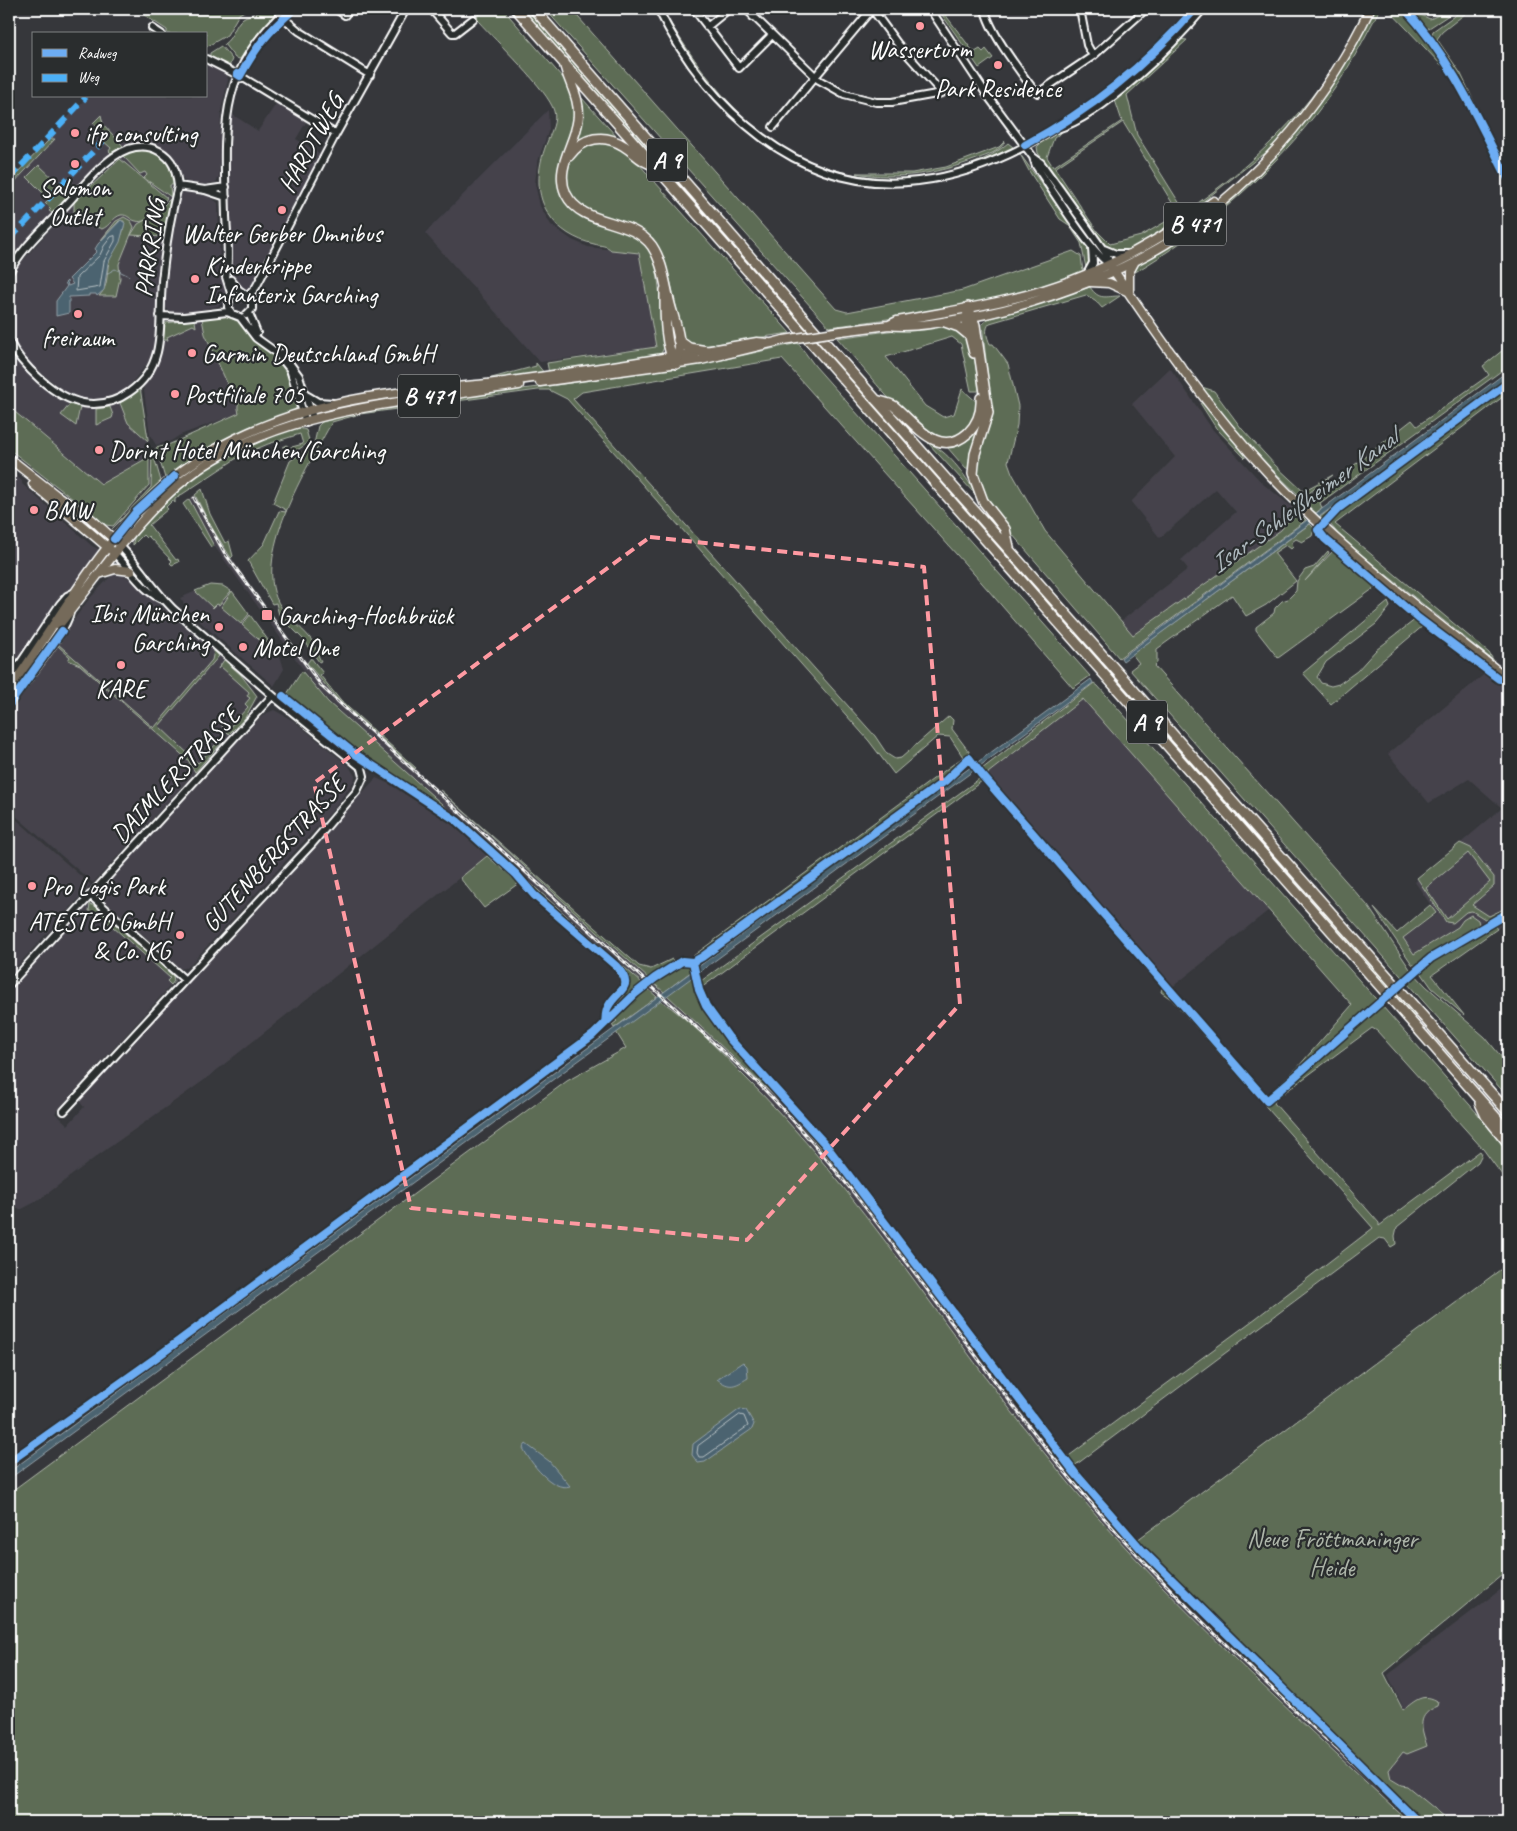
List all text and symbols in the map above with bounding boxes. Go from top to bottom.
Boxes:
marker: Wasserturm [914,20,926,32]
legend [32,32,208,98]
place label: Wasserturm [868,34,973,66]
text: Radweg [78,44,118,63]
marker: Park Residence [992,59,1004,71]
text: Weg [78,68,100,87]
place label: Park Residence [935,73,1063,105]
street label: HARDTWEG [271,85,353,198]
place label: ifp consulting [85,118,199,150]
marker: ifp consulting [69,127,81,139]
road number: A 9 [647,138,687,182]
marker: Salomon Outlet [69,158,81,170]
place label: Salomon Outlet [39,172,112,233]
street label: PARKRING [127,194,173,299]
road number: B 471 [1164,202,1226,245]
marker: Walter Gerber Omnibus [276,204,288,216]
place label: Walter Gerber Omnibus [182,218,384,250]
place label: Kinderkrippe Infanterix Garching [205,250,379,311]
marker: Kinderkrippe Infanterix Garching [189,273,201,285]
marker: freiraum [72,308,84,320]
place label: freiraum [42,322,116,354]
place label: Garmin Deutschland GmbH [202,338,439,370]
marker: Garmin Deutschland GmbH [186,347,198,359]
road number: B 471 [398,374,460,418]
place label: Postfiliale 705 [185,379,306,411]
marker: Postfiliale 705 [169,388,181,400]
water label: Isar-Schleißheimer Kanal [1203,417,1411,581]
place label: Dorint Hotel München/Garching [109,435,387,467]
marker: Dorint Hotel München/Garching [93,444,105,456]
place label: BMW [44,495,95,527]
marker: BMW [28,504,40,516]
place label: Ibis München Garching [91,598,211,659]
place label: Garching-Hochbrück [278,600,455,632]
marker: Garching-Hochbrück [260,608,274,622]
marker: Ibis München Garching [213,621,225,633]
place label: Motel One [253,632,340,664]
marker: Motel One [237,641,249,653]
marker: KARE [115,659,127,671]
place label: KARE [96,673,150,705]
street label: DAIMLERSTRASSE [104,697,250,850]
road number: A 9 [1127,700,1167,744]
street label: GUTENBERGSTRASSE [195,766,355,939]
place label: Pro Logis Park [42,871,167,903]
marker: Pro Logis Park [26,880,38,892]
place label: ATESTEO GmbH & Co. KG [29,906,174,967]
marker: ATESTEO GmbH & Co. KG [174,929,186,941]
park label: Neue Fröttmaninger Heide [1247,1523,1420,1584]

